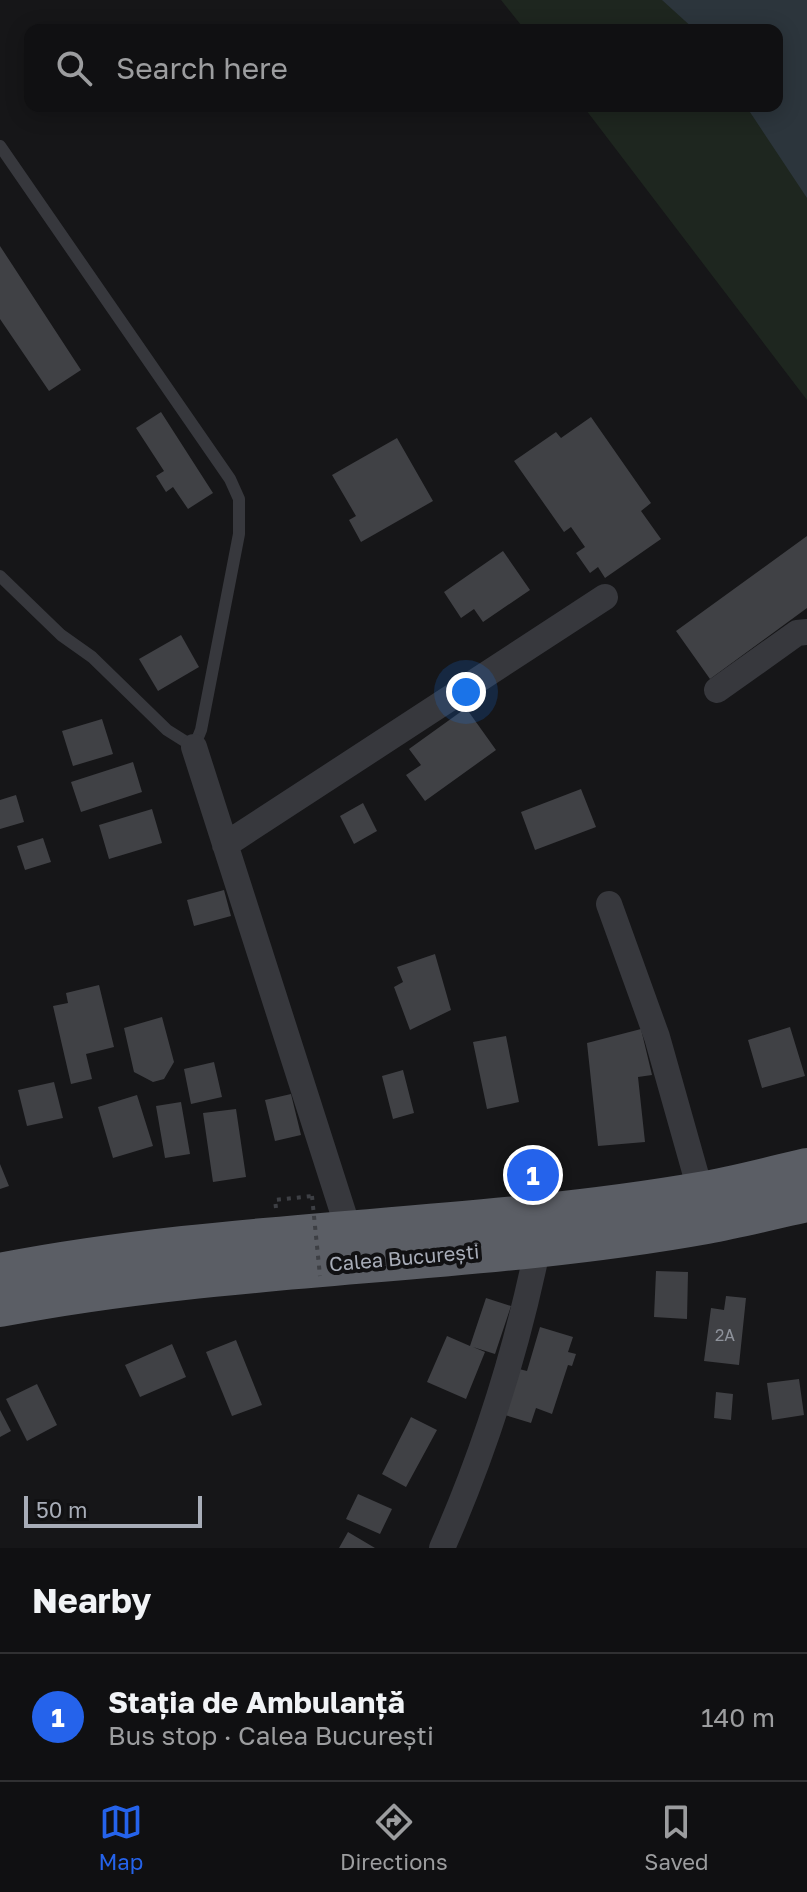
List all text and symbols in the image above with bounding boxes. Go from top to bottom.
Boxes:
search box [24,24,783,112]
icon: search [52,46,96,90]
text: Search here [116,50,288,86]
your location [446,672,486,712]
pin: 1 [507,1145,559,1205]
street label: Calea București [328,1238,480,1277]
house number: 2A [715,1325,735,1345]
scale bar [24,1492,202,1528]
text: 50 m [36,1496,87,1523]
text: Nearby [32,1580,152,1620]
text: Stația de Ambulanță [108,1684,405,1720]
text: 1 [51,1702,65,1733]
text: 140 m [701,1702,775,1733]
text: Bus stop · Calea București [108,1720,434,1751]
tab: Map [98,1800,143,1875]
tab: Directions [340,1800,448,1875]
tab: Saved [644,1800,709,1875]

